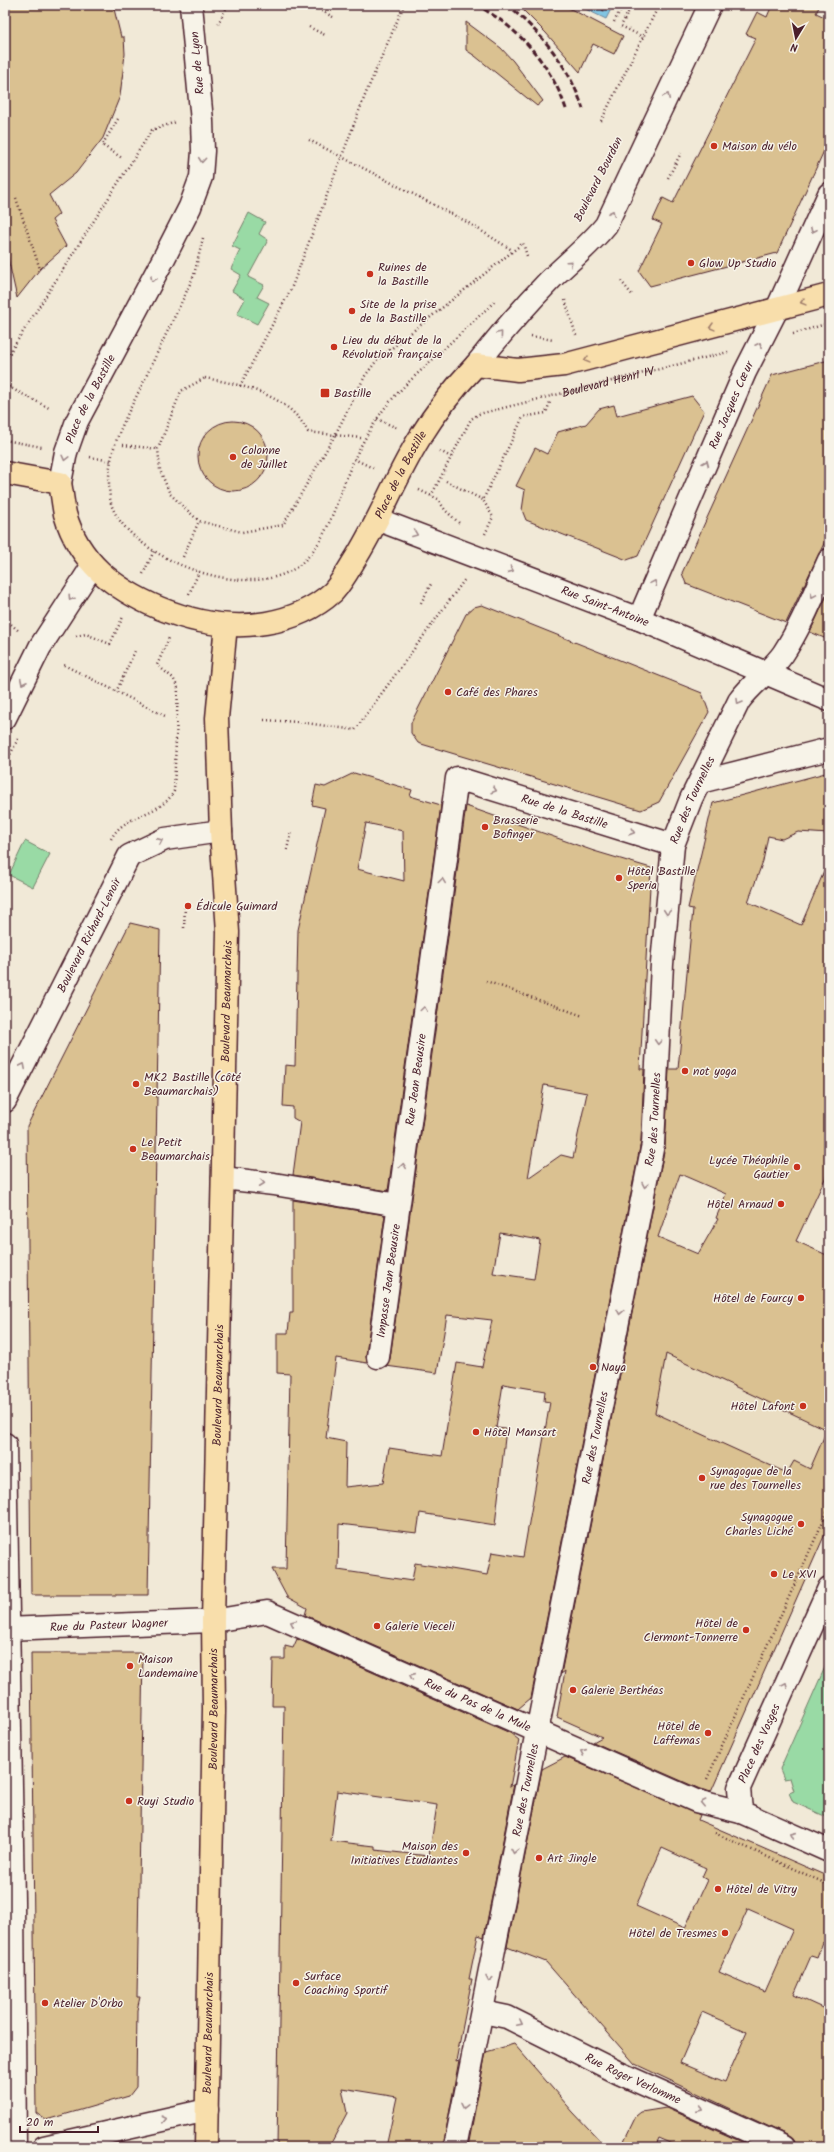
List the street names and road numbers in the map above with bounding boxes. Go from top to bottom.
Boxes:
street label: Rue de Lyon [185,31,210,95]
street label: Boulevard Bourdon [569,133,628,225]
street label: Place de la Bastille [61,351,121,446]
street label: Rue Jacques Cœur [704,357,760,452]
street label: Boulevard Henri IV [560,361,658,403]
street label: Place de la Bastille [370,426,432,522]
street label: Rue Saint-Antoine [558,581,653,632]
street label: Rue des Tournelles [665,753,720,847]
street label: Rue de la Bastille [519,789,611,834]
street label: Boulevard Richard-Lenoir [52,874,127,996]
street label: Boulevard Beaumarchais [216,940,238,1062]
street label: Rue Jean Beausire [401,1032,432,1127]
street label: Rue des Tournelles [640,1072,667,1168]
street label: Impasse Jean Beausire [372,1222,406,1339]
street label: Boulevard Beaumarchais [208,1324,229,1446]
street label: Rue des Tournelles [577,1390,614,1486]
street label: Rue du Pasteur Wagner [50,1614,169,1637]
street label: Boulevard Beaumarchais [204,1648,224,1770]
street label: Rue du Pas de la Mule [421,1673,534,1737]
street label: Place des Vosges [733,1701,786,1786]
street label: Rue des Tournelles [508,1742,544,1838]
street label: Boulevard Beaumarchais [198,1972,219,2094]
street label: Rue Roger Verlomme [582,2049,685,2110]

